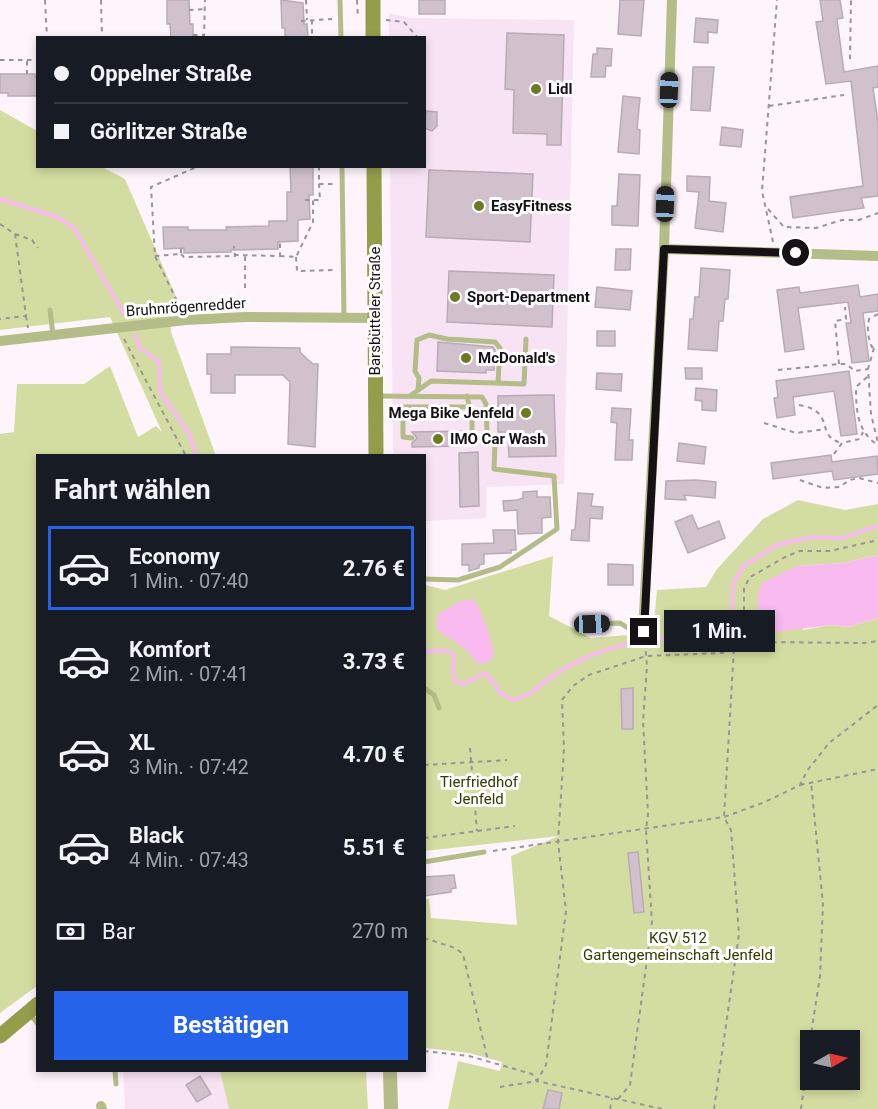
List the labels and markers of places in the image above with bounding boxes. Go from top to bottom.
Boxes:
place label: Lidl [548,80,573,98]
marker: Lidl [529,82,543,96]
place label: EasyFitness [491,197,572,215]
marker: EasyFitness [472,199,486,213]
place label: Sport-Department [467,288,590,306]
marker: Sport-Department [448,290,462,304]
place label: McDonald's [478,349,556,367]
marker: McDonald's [459,351,473,365]
place label: Mega Bike Jenfeld [389,404,514,422]
marker: Mega Bike Jenfeld [519,406,533,420]
place label: IMO Car Wash [450,430,546,448]
marker: IMO Car Wash [431,432,445,446]

